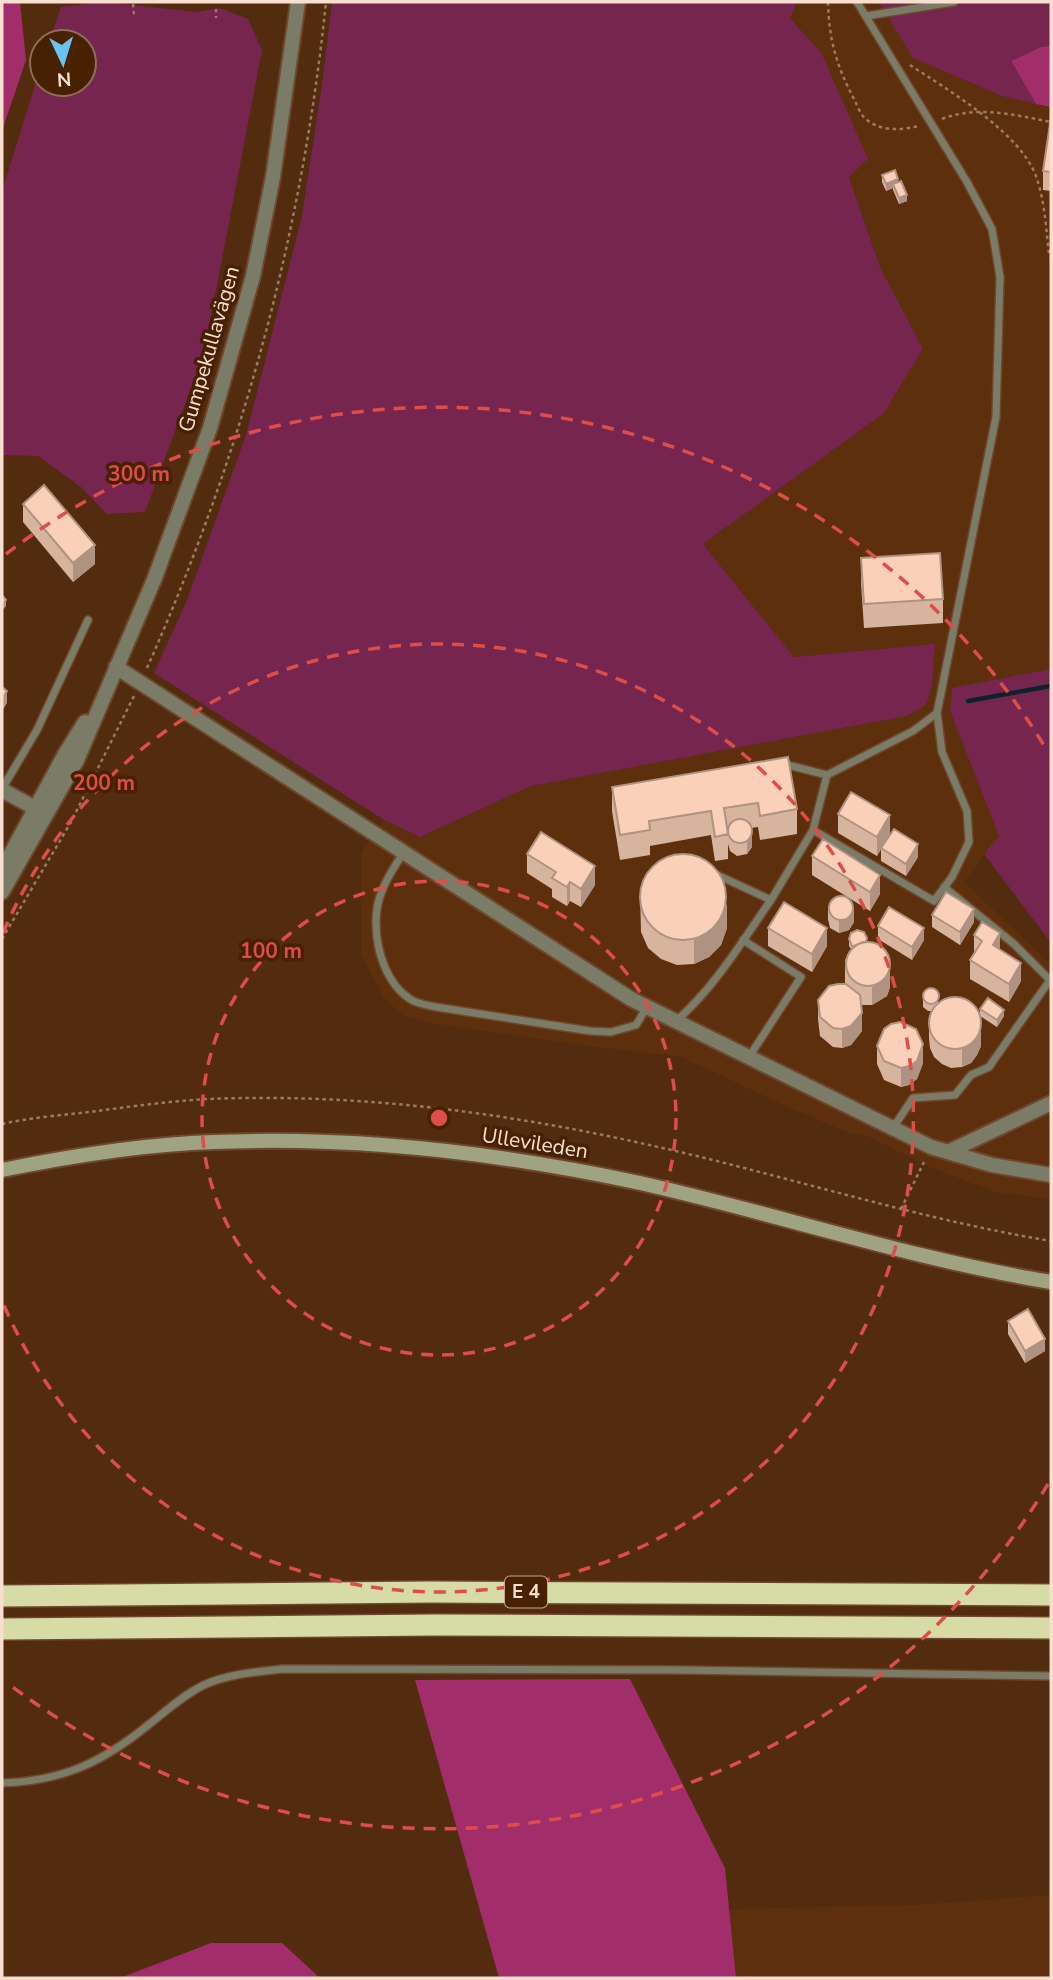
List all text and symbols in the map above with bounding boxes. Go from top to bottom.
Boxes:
north arrow [28,28,98,98]
text: N [56,65,72,92]
street label: Gumpekullavägen [172,263,246,435]
text: 300 m [108,460,170,488]
text: 200 m [73,769,135,797]
text: 100 m [240,937,302,965]
centre of rings [427,1106,451,1130]
street label: Ullevileden [480,1121,590,1165]
road number: E 4 [505,1576,547,1608]

